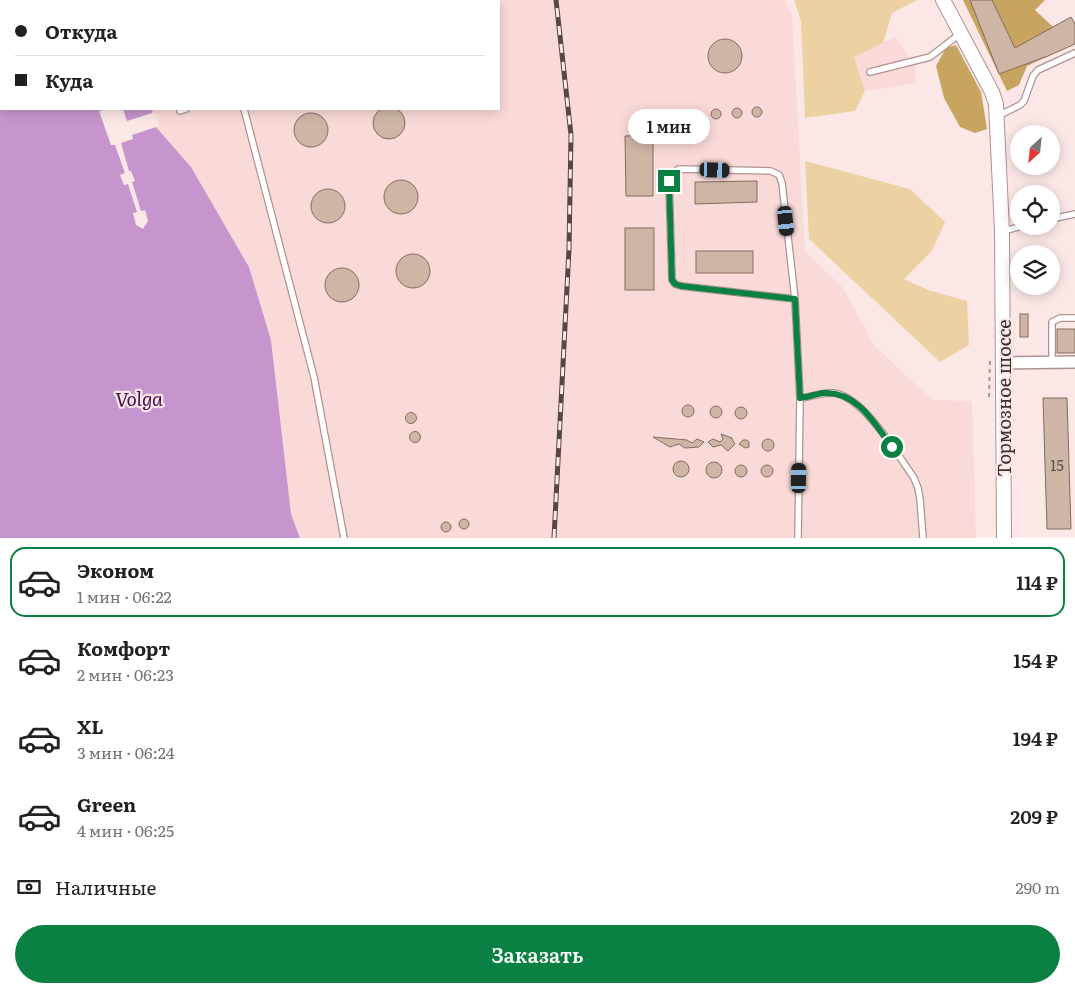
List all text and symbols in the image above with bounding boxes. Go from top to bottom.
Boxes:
text: Откуда [45,17,118,45]
text: Куда [45,66,93,94]
callout: 1 мин [628,109,710,144]
text: 1 мин [647,114,691,138]
north arrow [1010,125,1060,175]
map controls [1010,125,1060,295]
car [699,162,730,178]
route end [658,170,680,192]
button: locate [1010,185,1060,235]
car [776,205,795,237]
button: layers [1010,245,1060,295]
street label: Тормозное шоссе [990,319,1017,477]
water label: Volga [115,384,163,412]
route start [881,436,903,458]
house number: 15 [1050,453,1064,476]
car [791,463,806,493]
text: Эконом [77,556,154,584]
icon: car [17,560,62,605]
text: 114 ₽ [1016,568,1058,596]
text: 1 мин · 06:22 [77,584,172,608]
text: Комфорт [77,634,170,662]
icon: car [17,638,62,683]
text: 154 ₽ [1013,646,1058,674]
text: 2 мин · 06:23 [77,662,174,686]
text: XL [77,712,104,740]
icon: car [17,716,62,761]
text: 194 ₽ [1013,724,1058,752]
text: 3 мин · 06:24 [77,740,175,764]
text: Green [77,790,136,818]
icon: car [17,794,62,839]
text: 209 ₽ [1010,802,1058,830]
text: 4 мин · 06:25 [77,818,174,842]
icon: cash [15,873,43,901]
text: Наличные [55,873,156,901]
text: 290 m [1016,875,1060,899]
button: Заказать [15,925,1060,983]

